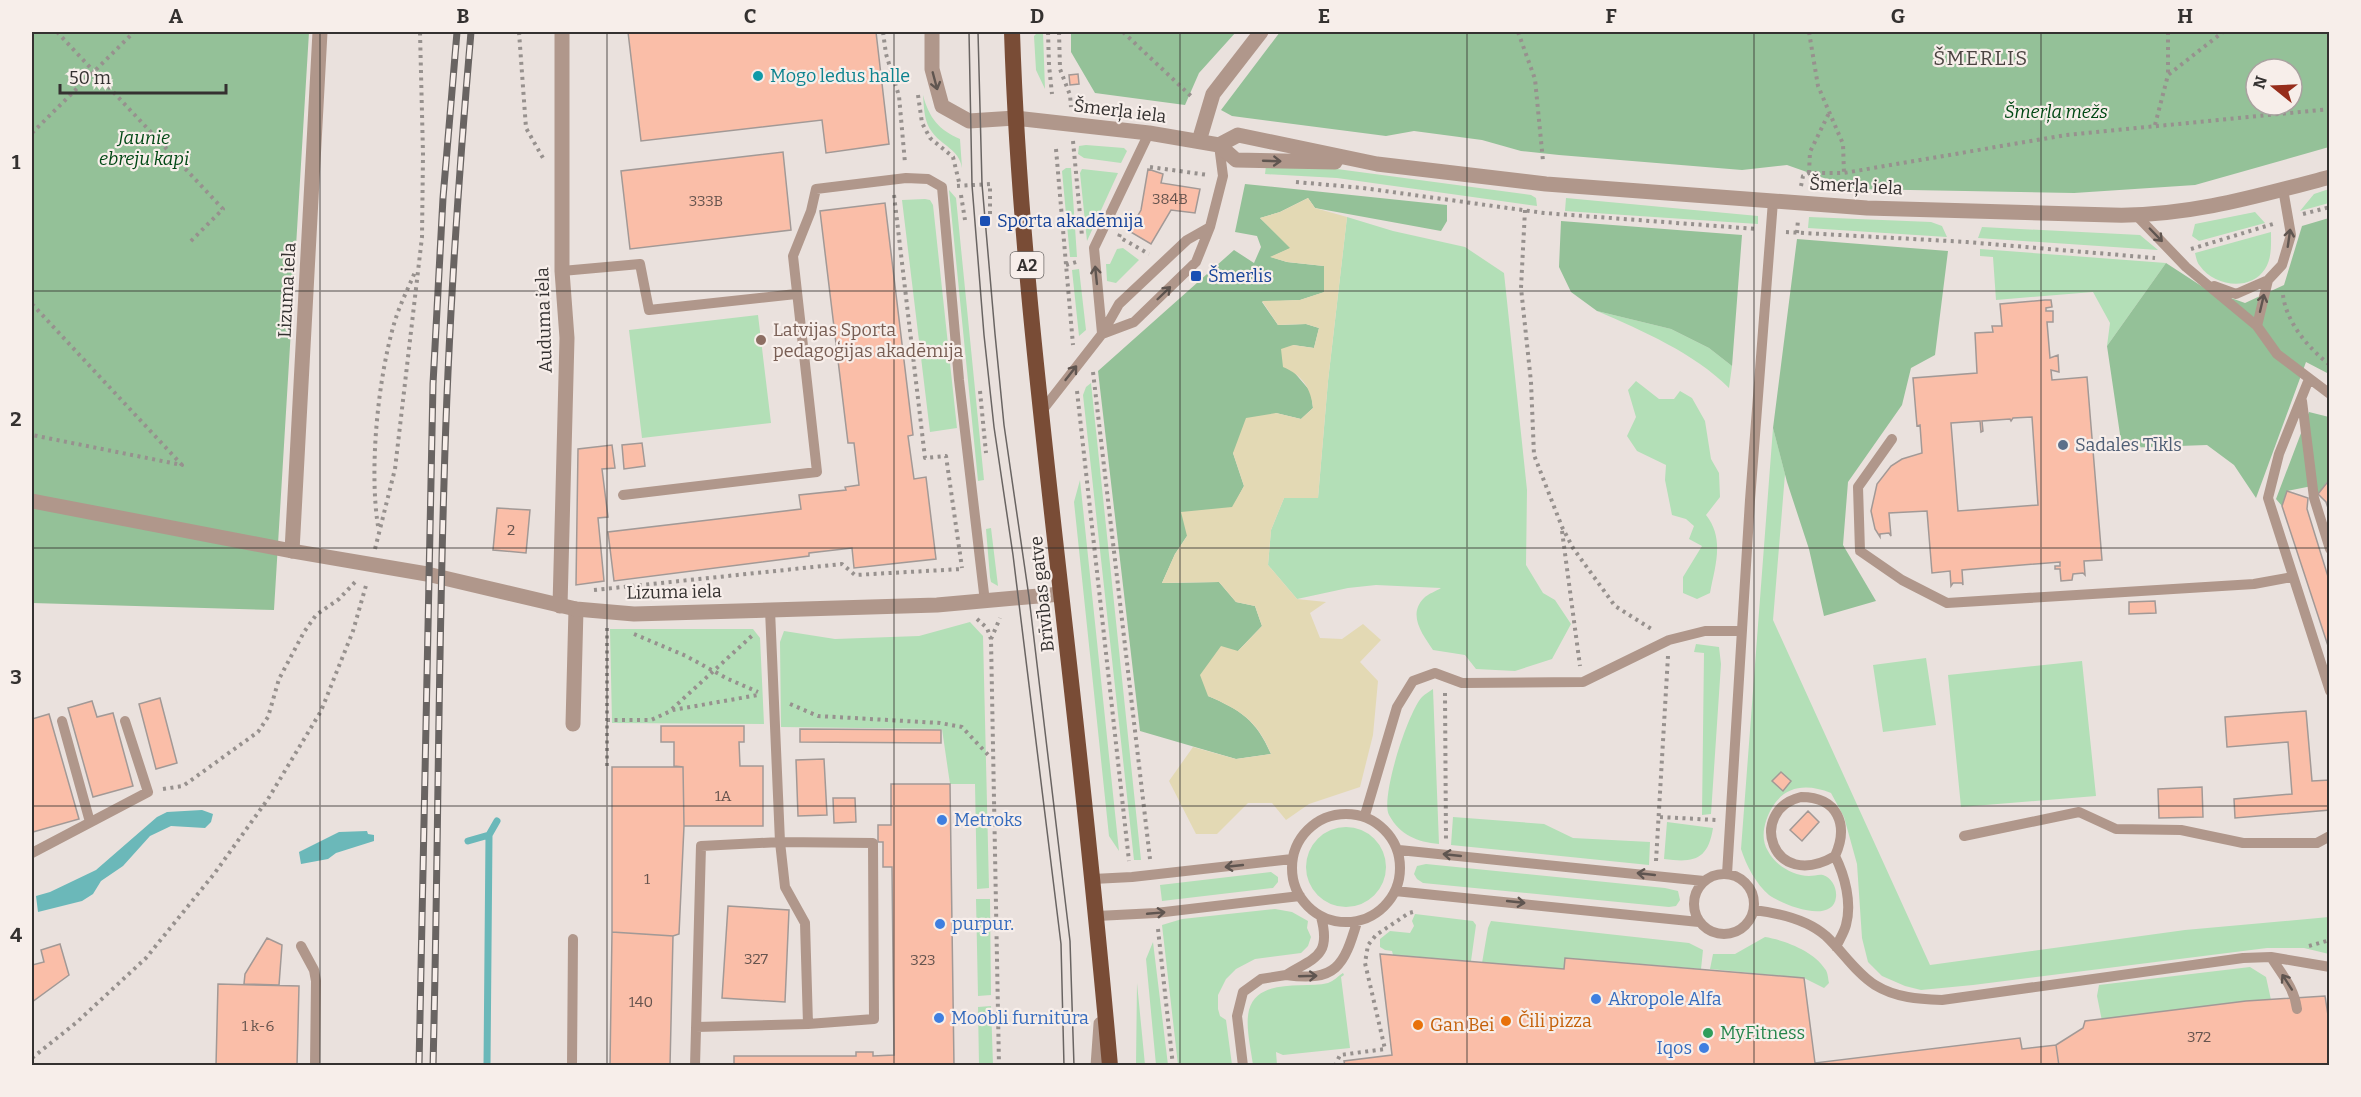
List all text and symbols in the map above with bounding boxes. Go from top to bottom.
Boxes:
text: A [169,4,184,28]
text: B [457,4,470,28]
text: C [744,4,756,28]
text: D [1030,4,1044,28]
text: E [1318,4,1330,28]
text: F [1605,4,1617,28]
text: G [1891,4,1905,28]
text: H [2177,4,2193,28]
district label: ŠMERLIS [1933,46,2029,70]
scale bar [60,57,226,95]
north arrow [2244,57,2304,117]
place label: Mogo ledus halle [770,65,910,87]
text: 50 m [69,67,111,89]
marker: Mogo ledus halle [751,69,765,83]
one-way arrow [930,71,941,90]
text: N [2249,74,2271,91]
street label: Šmerļa iela [1072,94,1168,129]
park label: Šmerļa mežs [2004,101,2108,124]
park label: Jaunie ebreju kapi [99,127,189,170]
text: 1 [12,150,21,174]
one-way arrow [1262,155,1282,166]
street label: Šmerļa iela [1809,173,1903,200]
house number: 384B [1152,190,1188,208]
house number: 333B [689,192,723,210]
place label: Sporta akadēmija [997,210,1143,232]
marker: Sporta akadēmija [978,214,992,228]
one-way arrow [2149,228,2163,243]
one-way arrow [2283,228,2294,248]
street label: Lizuma iela [274,242,300,338]
road number: A2 [1010,252,1044,278]
place label: Šmerlis [1208,265,1272,287]
one-way arrow [1091,266,1102,286]
street label: Auduma iela [531,267,557,373]
marker: Šmerlis [1189,269,1203,283]
one-way arrow [1157,285,1172,300]
one-way arrow [2257,294,2269,313]
place label: Latvijas Sporta pedagoģijas akadēmija [773,319,964,362]
marker: Latvijas Sporta pedagoģijas akadēmija [754,333,768,347]
one-way arrow [1065,365,1078,381]
text: 2 [10,407,22,431]
place label: Sadales Tīkls [2075,434,2182,456]
marker: Sadales Tīkls [2056,438,2070,452]
house number: 2 [507,521,515,539]
street label: Brīvības gatve [1025,535,1059,653]
street label: Lizuma iela [626,580,722,604]
text: 3 [10,665,22,689]
house number: 1A [715,787,732,805]
place label: Metroks [954,809,1022,831]
marker: Metroks [935,813,949,827]
one-way arrow [1442,849,1462,860]
one-way arrow [1225,860,1245,871]
one-way arrow [1636,868,1656,879]
house number: 1 [644,870,650,888]
one-way arrow [1506,897,1526,908]
one-way arrow [1145,907,1165,918]
place label: purpur. [952,913,1014,935]
marker: purpur. [933,917,947,931]
text: 4 [10,923,22,947]
house number: 327 [744,950,769,968]
house number: 323 [910,951,936,969]
one-way arrow [1298,970,1318,982]
one-way arrow [2280,974,2292,991]
place label: Akropole Alfa [1608,988,1722,1010]
marker: Akropole Alfa [1589,992,1603,1006]
house number: 140 [629,993,653,1011]
place label: Moobli furnitūra [951,1007,1089,1029]
place label: Čili pizza [1518,1010,1592,1032]
marker: Moobli furnitūra [932,1011,946,1025]
place label: Gan Bei [1430,1014,1495,1036]
marker: Čili pizza [1499,1014,1513,1028]
house number: 1 k-6 [242,1017,274,1035]
marker: Gan Bei [1411,1018,1425,1032]
place label: MyFitness [1720,1022,1805,1044]
marker: MyFitness [1701,1026,1715,1040]
house number: 372 [2187,1028,2211,1046]
place label: Iqos [1657,1037,1692,1059]
marker: Iqos [1697,1041,1711,1055]

